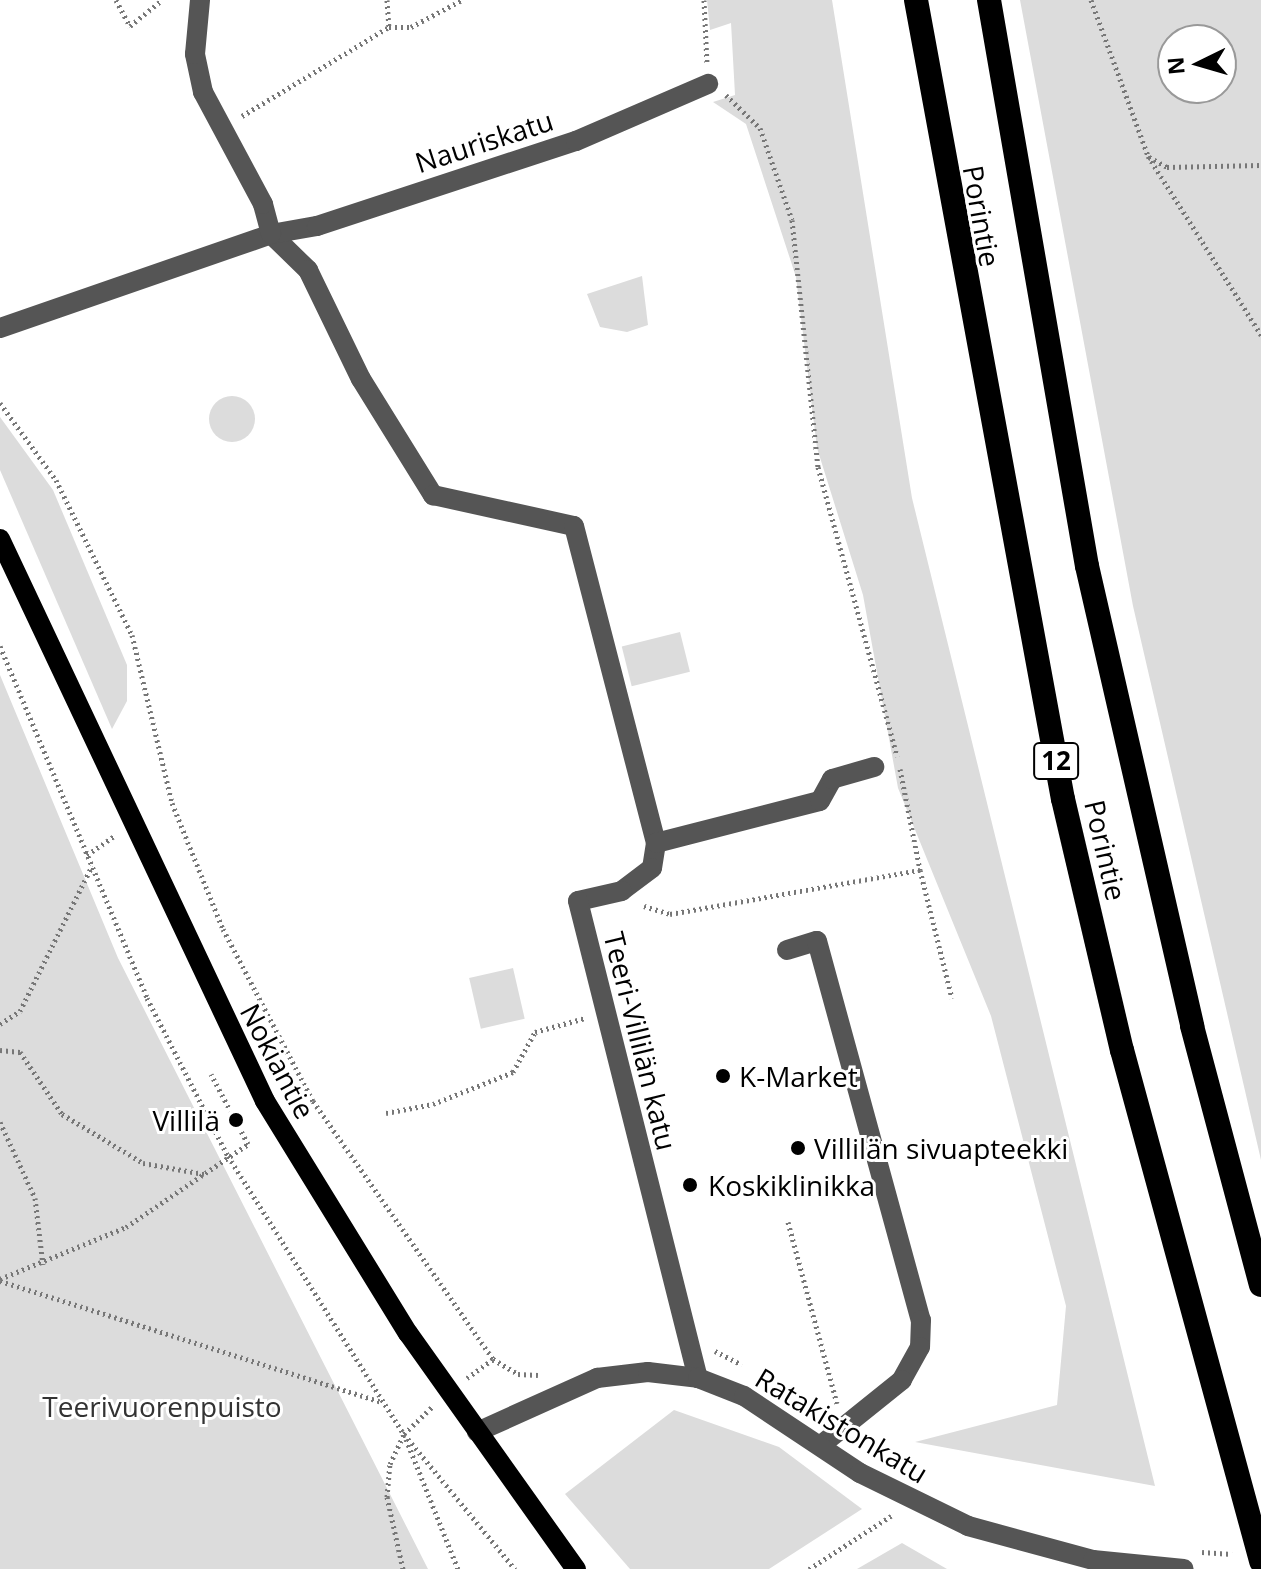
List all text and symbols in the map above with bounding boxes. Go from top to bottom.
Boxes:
north arrow [1157,24,1237,104]
text: N [1159,56,1191,76]
street label: Nauriskatu [411,103,557,179]
street label: Porintie [957,163,1007,269]
road number: 12 [1032,739,1080,783]
street label: Porintie [1078,796,1134,904]
street label: Teeri-Villilän katu [598,928,684,1154]
street label: Nokiantie [234,998,322,1124]
place label: K-Market [739,1059,858,1093]
marker: K-Market [714,1067,732,1085]
place label: Villilä [152,1103,220,1137]
marker: Villilä [227,1111,245,1129]
place label: Villilän sivuapteekki [814,1131,1068,1165]
marker: Villilän sivuapteekki [789,1139,807,1157]
place label: Koskiklinikka [708,1168,875,1202]
marker: Koskiklinikka [679,1174,701,1196]
street label: Ratakistonkatu [750,1360,934,1490]
park label: Teerivuorenpuisto [42,1389,282,1423]

